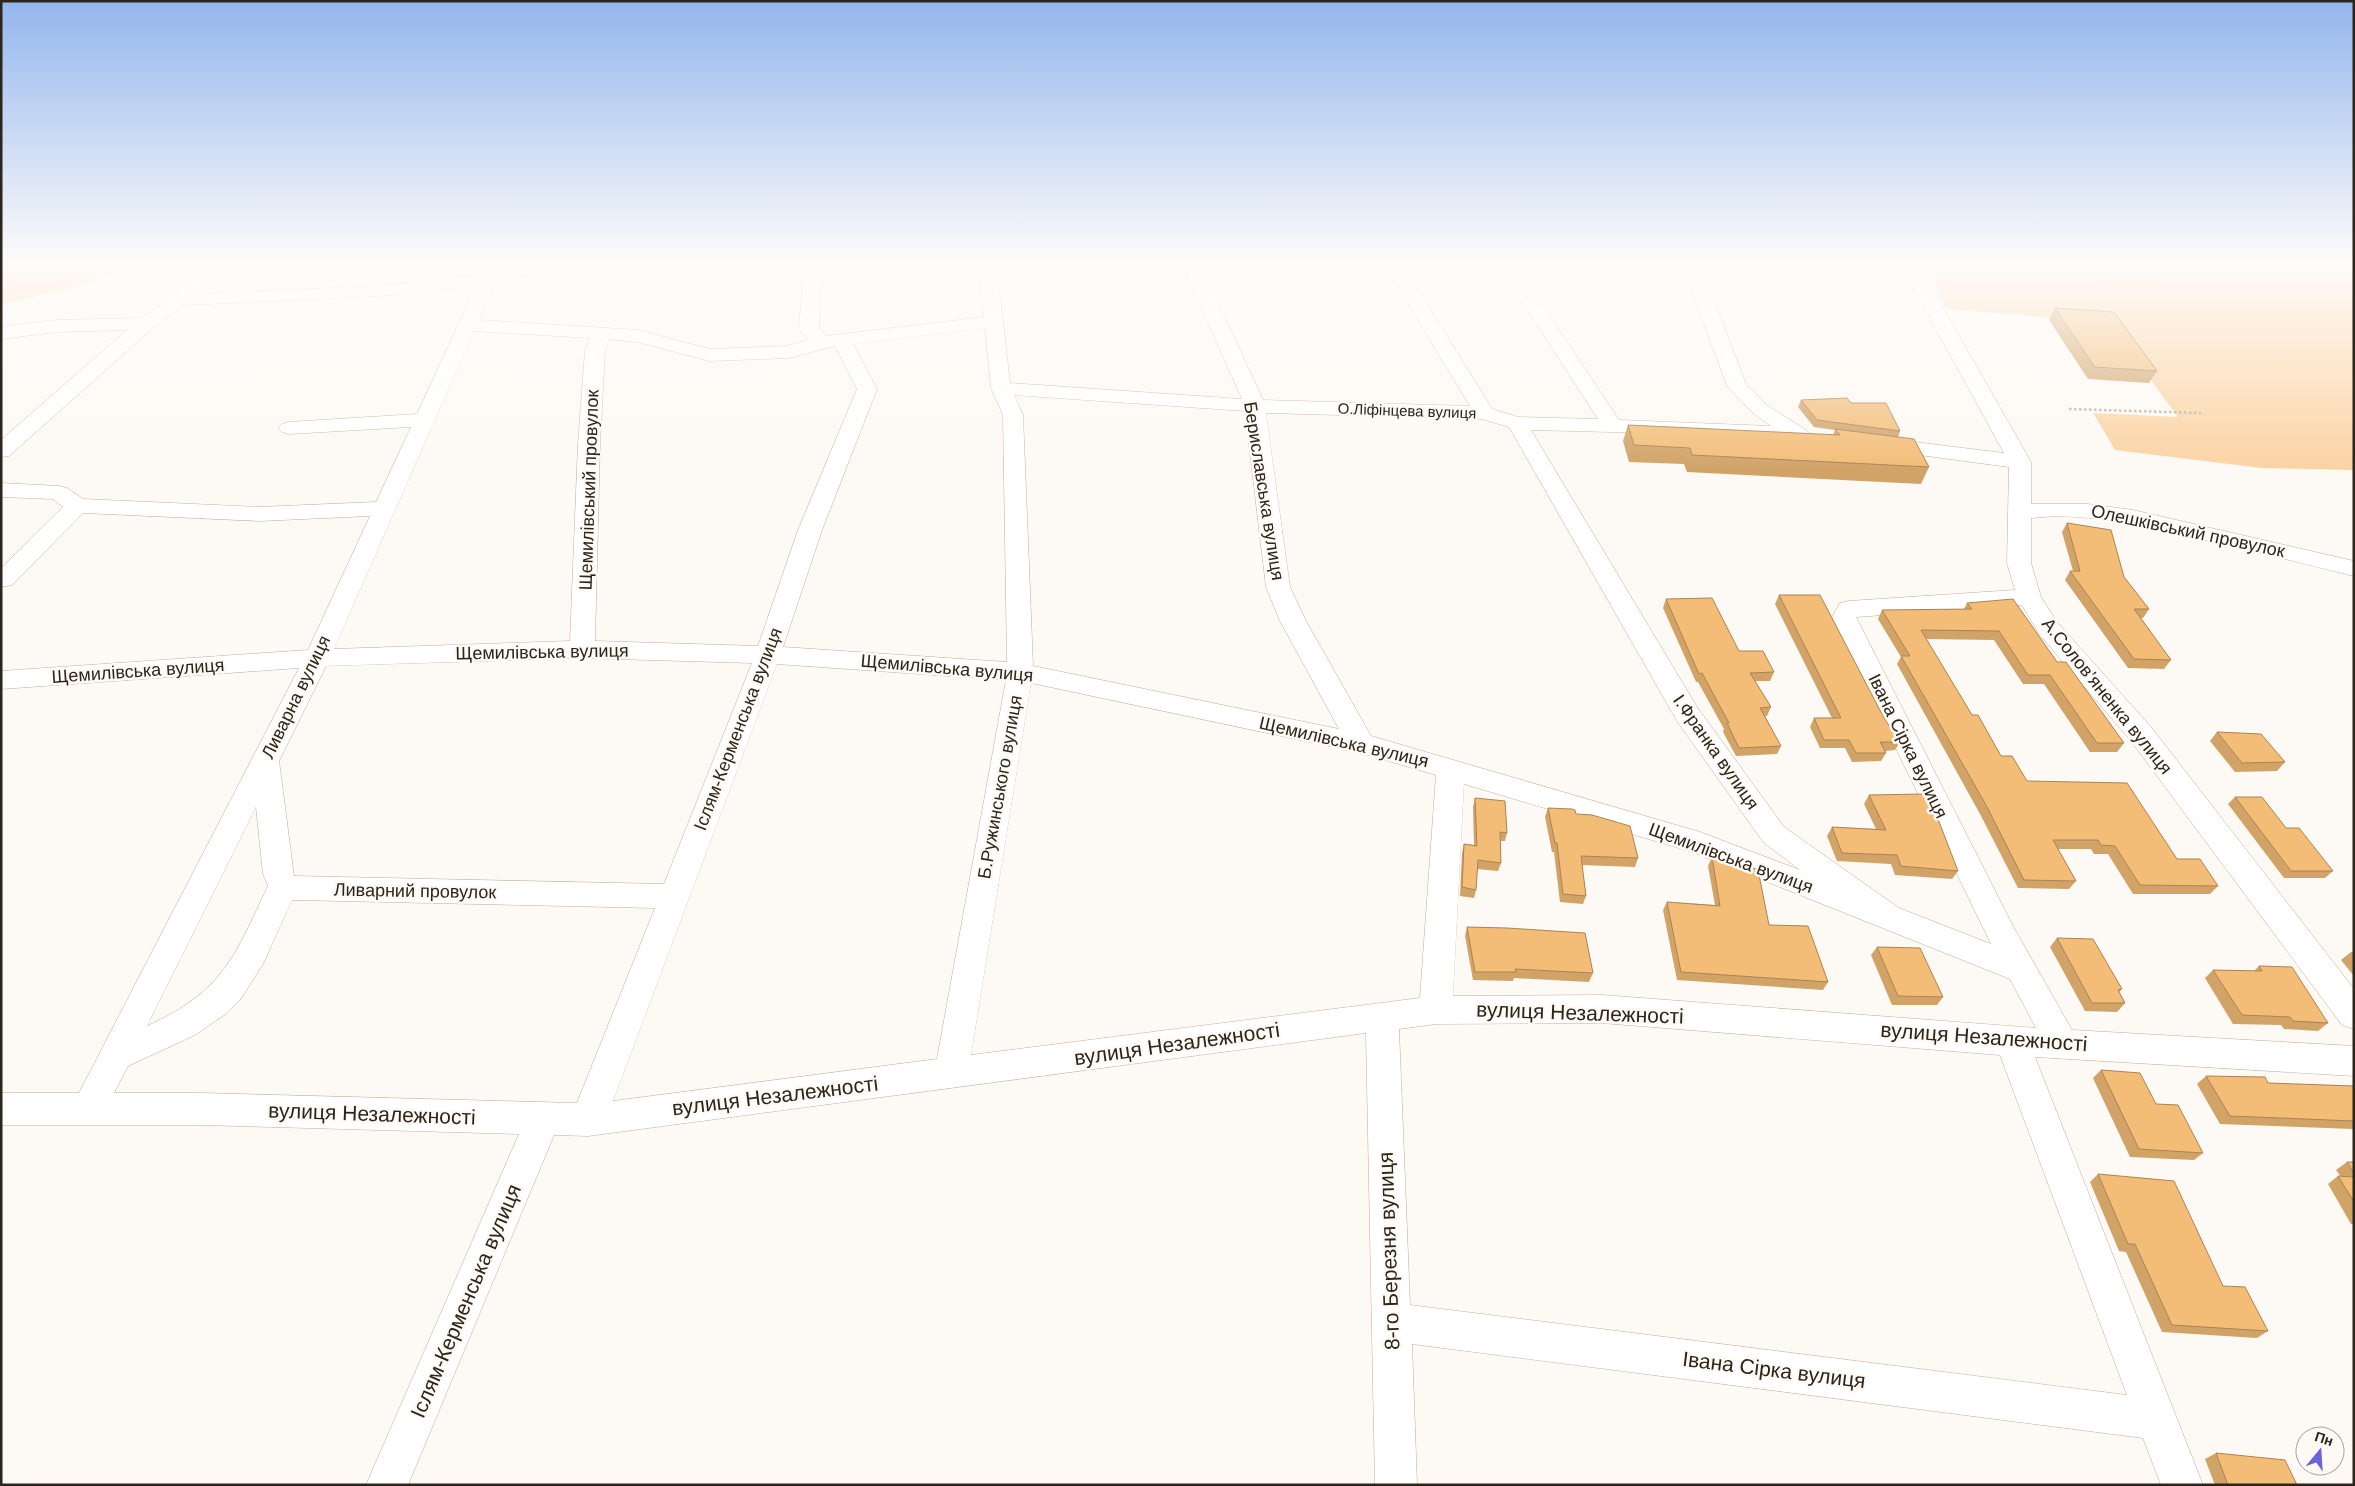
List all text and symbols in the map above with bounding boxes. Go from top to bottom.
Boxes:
street label: Щемилівський провулок [576,389,602,591]
street label: Бериславська вулиця [1240,400,1288,582]
street label: О.Ліфінцева вулиця [1337,400,1477,421]
street label: Олешківський провулок [2089,501,2287,561]
street label: А.Солов’яненка вулиця [2038,614,2176,778]
street label: Іслям-Керменська вулиця [690,625,786,833]
street label: Ливарна вулиця [258,632,334,762]
street label: Щемилівська вулиця [455,640,629,664]
street label: Щемилівська вулиця [860,650,1034,686]
street label: Щемилівська вулиця [51,655,225,687]
street label: Івана Сірка вулиця [1864,671,1952,821]
street label: І.Франка вулиця [1669,691,1763,813]
street label: Б.Ружинського вулиця [974,694,1026,880]
street label: Щемилівська вулиця [1257,713,1431,771]
street label: Щемилівська вулиця [1646,819,1816,897]
street label: Ливарний провулок [334,880,496,902]
street label: вулиця Незалежності [1476,997,1684,1028]
street label: вулиця Незалежності [1073,1018,1281,1069]
street label: вулиця Незалежності [1880,1018,2088,1055]
street label: вулиця Незалежності [671,1071,879,1120]
street label: вулиця Незалежності [268,1098,476,1129]
street label: 8-го Березня вулиця [1374,1152,1403,1351]
street label: Іслям-Керменська вулиця [406,1181,525,1421]
street label: Івана Сірка вулиця [1681,1347,1867,1392]
north arrow [2295,1426,2345,1476]
text: Пн [2313,1428,2335,1449]

